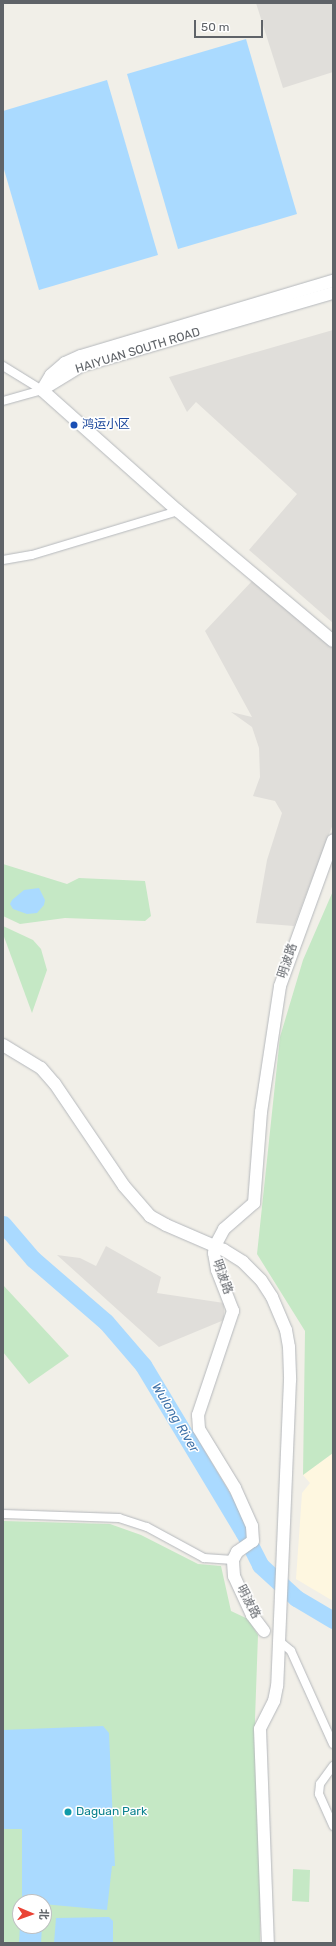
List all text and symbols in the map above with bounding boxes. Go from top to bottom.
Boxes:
scale bar [196,12,265,38]
text: 50 m [201,20,229,34]
street label: HAIYUAN SOUTH ROAD [74,325,202,377]
place label: 鸿运小区 [82,418,130,432]
marker: 鸿运小区 [69,420,79,430]
street label: 明波路 [276,942,300,980]
street label: 明波路 [209,1258,235,1296]
water label: Wulong River [148,1380,202,1456]
street label: 明波路 [233,1583,263,1621]
place label: Daguan Park [76,1805,147,1819]
marker: Daguan Park [63,1807,73,1817]
north arrow [12,1894,52,1934]
text: 北 [37,1909,50,1920]

